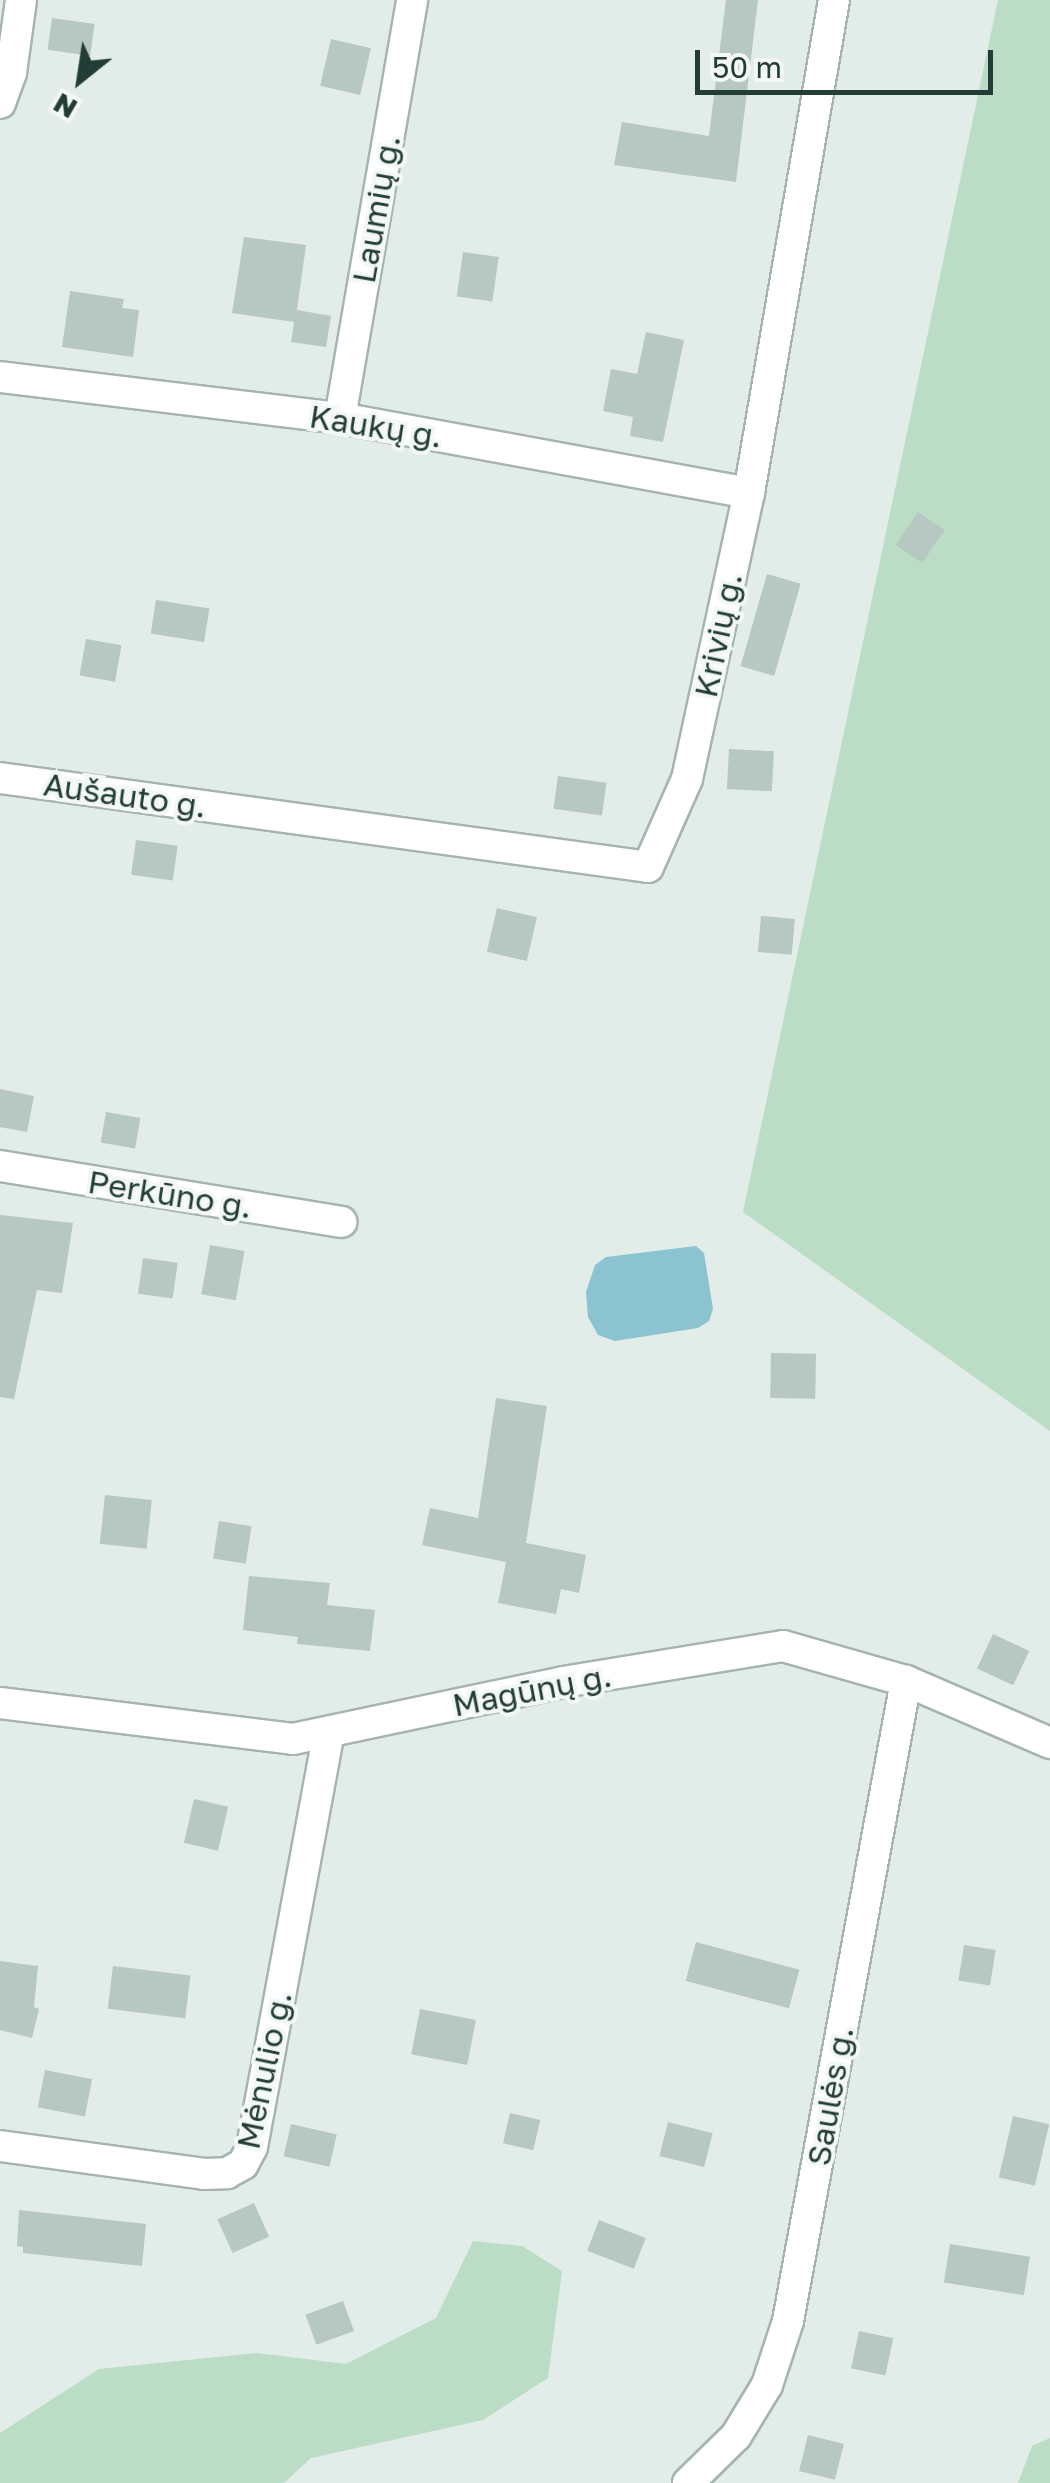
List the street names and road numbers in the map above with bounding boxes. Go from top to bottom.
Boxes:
street label: Laumių g. [344,132,408,286]
street label: Kaukų g. [307,397,445,455]
street label: Krivių g. [686,569,750,701]
street label: Aušauto g. [41,765,209,825]
street label: Perkūno g. [85,1162,255,1226]
street label: Magūnų g. [449,1656,615,1724]
street label: Mėnulio g. [229,1988,299,2152]
street label: Saulės g. [799,2023,861,2169]

